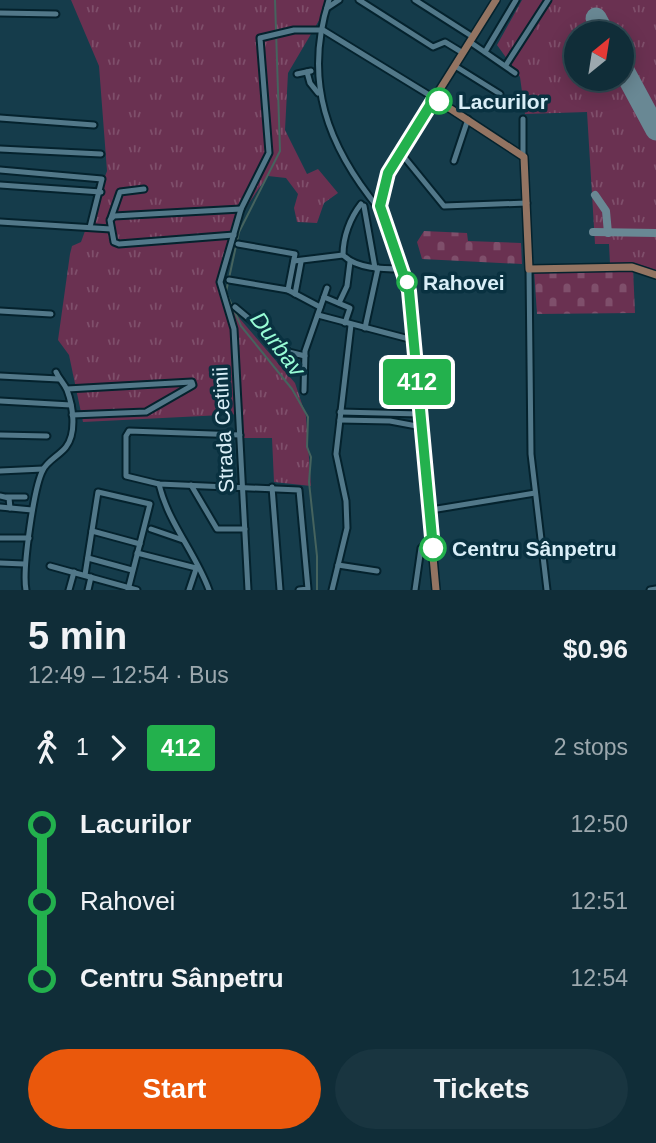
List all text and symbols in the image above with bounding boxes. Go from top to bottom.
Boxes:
north arrow [564,21,634,91]
map controls [564,21,634,91]
marker: Lacurilor [426,88,452,114]
place label: Lacurilor [458,90,548,113]
place label: Rahovei [423,271,505,294]
marker: Rahovei [397,272,417,292]
water label: Durbav [245,307,312,383]
line badge: 412 [377,359,457,405]
street label: Strada Cetinii [208,366,238,494]
text: 412 [397,368,437,395]
marker: Centru Sânpetru [420,535,446,561]
place label: Centru Sânpetru [452,537,617,560]
text: 5 min [28,615,127,657]
text: $0.96 [563,634,628,664]
text: 12:49 – 12:54 · Bus [28,662,229,688]
icon: walk [28,729,66,767]
icon: forward [99,729,137,767]
text: 1 [76,734,89,760]
text: 412 [161,734,201,761]
text: 2 stops [554,734,628,760]
text: Lacurilor [80,809,191,839]
text: 12:50 [570,811,628,837]
text: Rahovei [80,886,175,916]
text: 12:51 [570,888,628,914]
text: Centru Sânpetru [80,963,284,993]
text: 12:54 [570,965,628,991]
button: Start [28,1049,321,1129]
button: Tickets [335,1049,628,1129]

